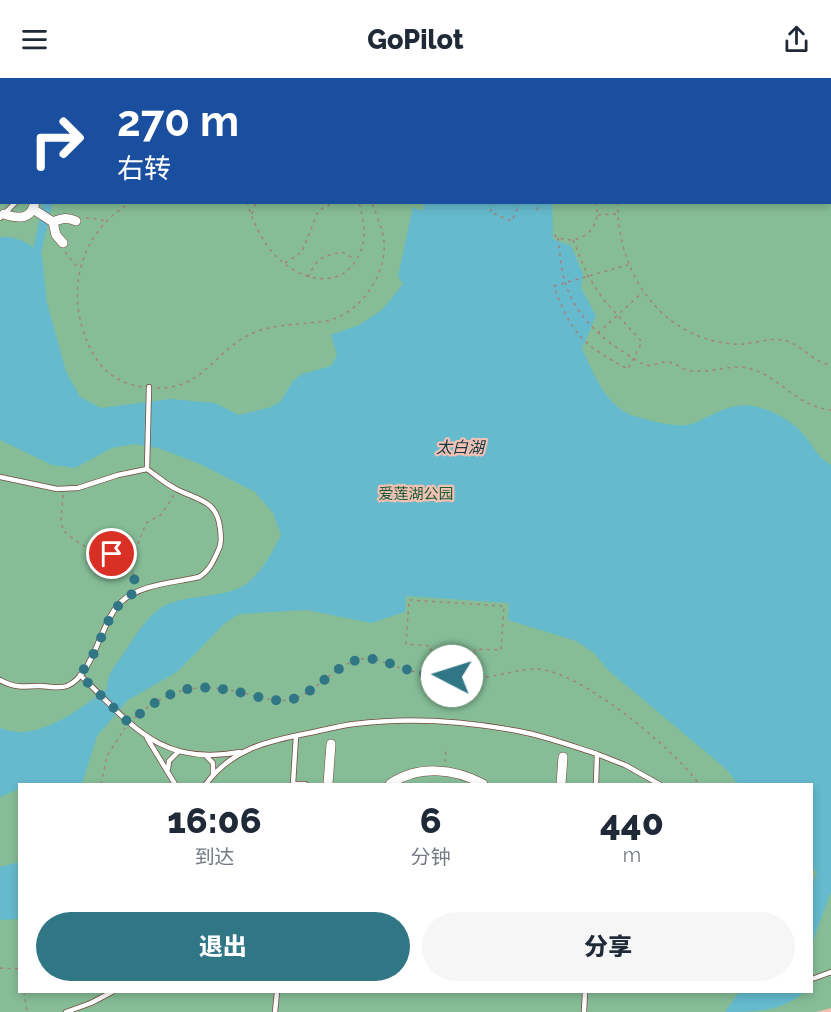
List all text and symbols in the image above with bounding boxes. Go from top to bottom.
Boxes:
icon: menu [18,23,51,56]
icon: share [780,23,813,56]
text: GoPilot [367,24,464,55]
text: 270 m [117,97,239,146]
icon: right [18,102,96,180]
text: 右转 [117,153,171,184]
water label: 太白湖 [436,438,487,457]
park label: 爱莲湖公园 [378,485,454,503]
pin [86,528,137,579]
icon: arrive [95,537,128,570]
position arrow [420,644,484,708]
text: 16:06 [167,799,262,841]
text: 6 [420,799,442,841]
text: 440 [600,801,664,843]
text: m [623,843,641,867]
text: 到达 [194,845,234,869]
text: 分钟 [411,845,451,869]
button: 退出 [36,912,410,981]
button: 分享 [422,912,795,981]

